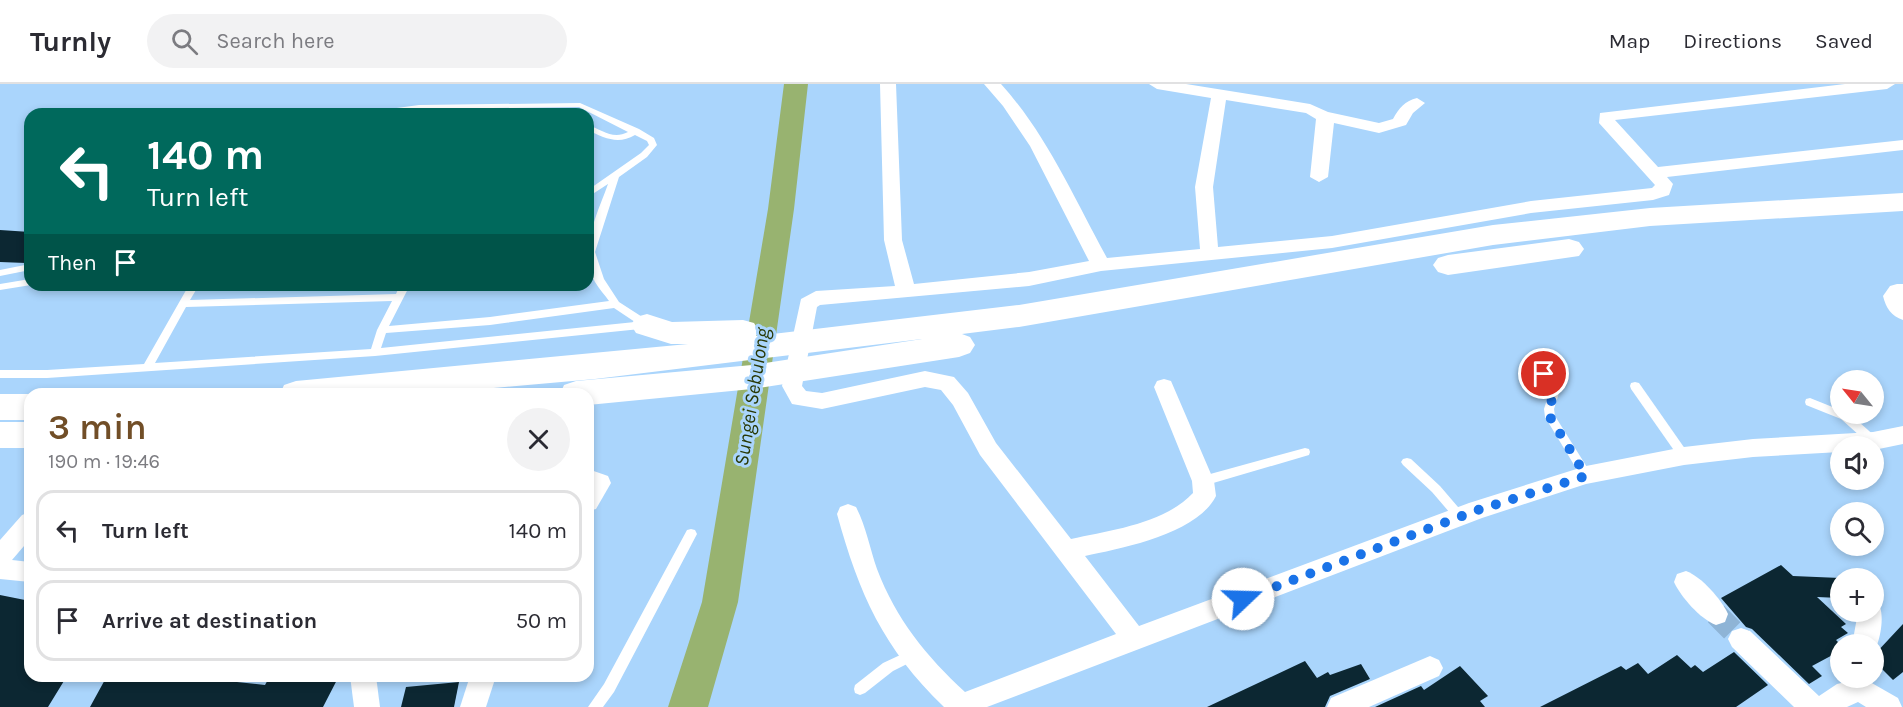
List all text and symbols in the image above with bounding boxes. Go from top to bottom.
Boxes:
search box [147,14,567,68]
text: Turnly [30,25,111,58]
icon: search [168,25,201,58]
text: Search here [216,28,335,54]
text: Map [1609,29,1650,53]
text: Directions [1683,29,1782,53]
text: Saved [1815,29,1873,53]
text: 140 m [147,130,264,180]
icon: left [48,132,126,210]
text: Turn left [147,181,248,213]
icon: arrive [109,246,142,279]
text: Then [48,250,97,276]
water label: Sungei Sebulong [730,326,774,468]
pin [1518,348,1569,399]
icon: arrive [1527,357,1560,390]
north arrow [1830,370,1884,424]
map controls [1830,370,1884,688]
text: 3 min [48,406,147,448]
button: close [507,408,570,471]
button: sound [1830,436,1884,490]
text: 190 m · 19:46 [48,450,160,473]
button: search [1830,502,1884,556]
icon: left [51,514,84,547]
text: Turn left [102,518,189,544]
text: 140 m [509,518,567,544]
position arrow [1211,567,1275,631]
button: + [1830,568,1884,622]
icon: arrive [51,604,84,637]
text: Arrive at destination [102,608,317,634]
text: 50 m [516,608,567,634]
button: − [1830,634,1884,688]

